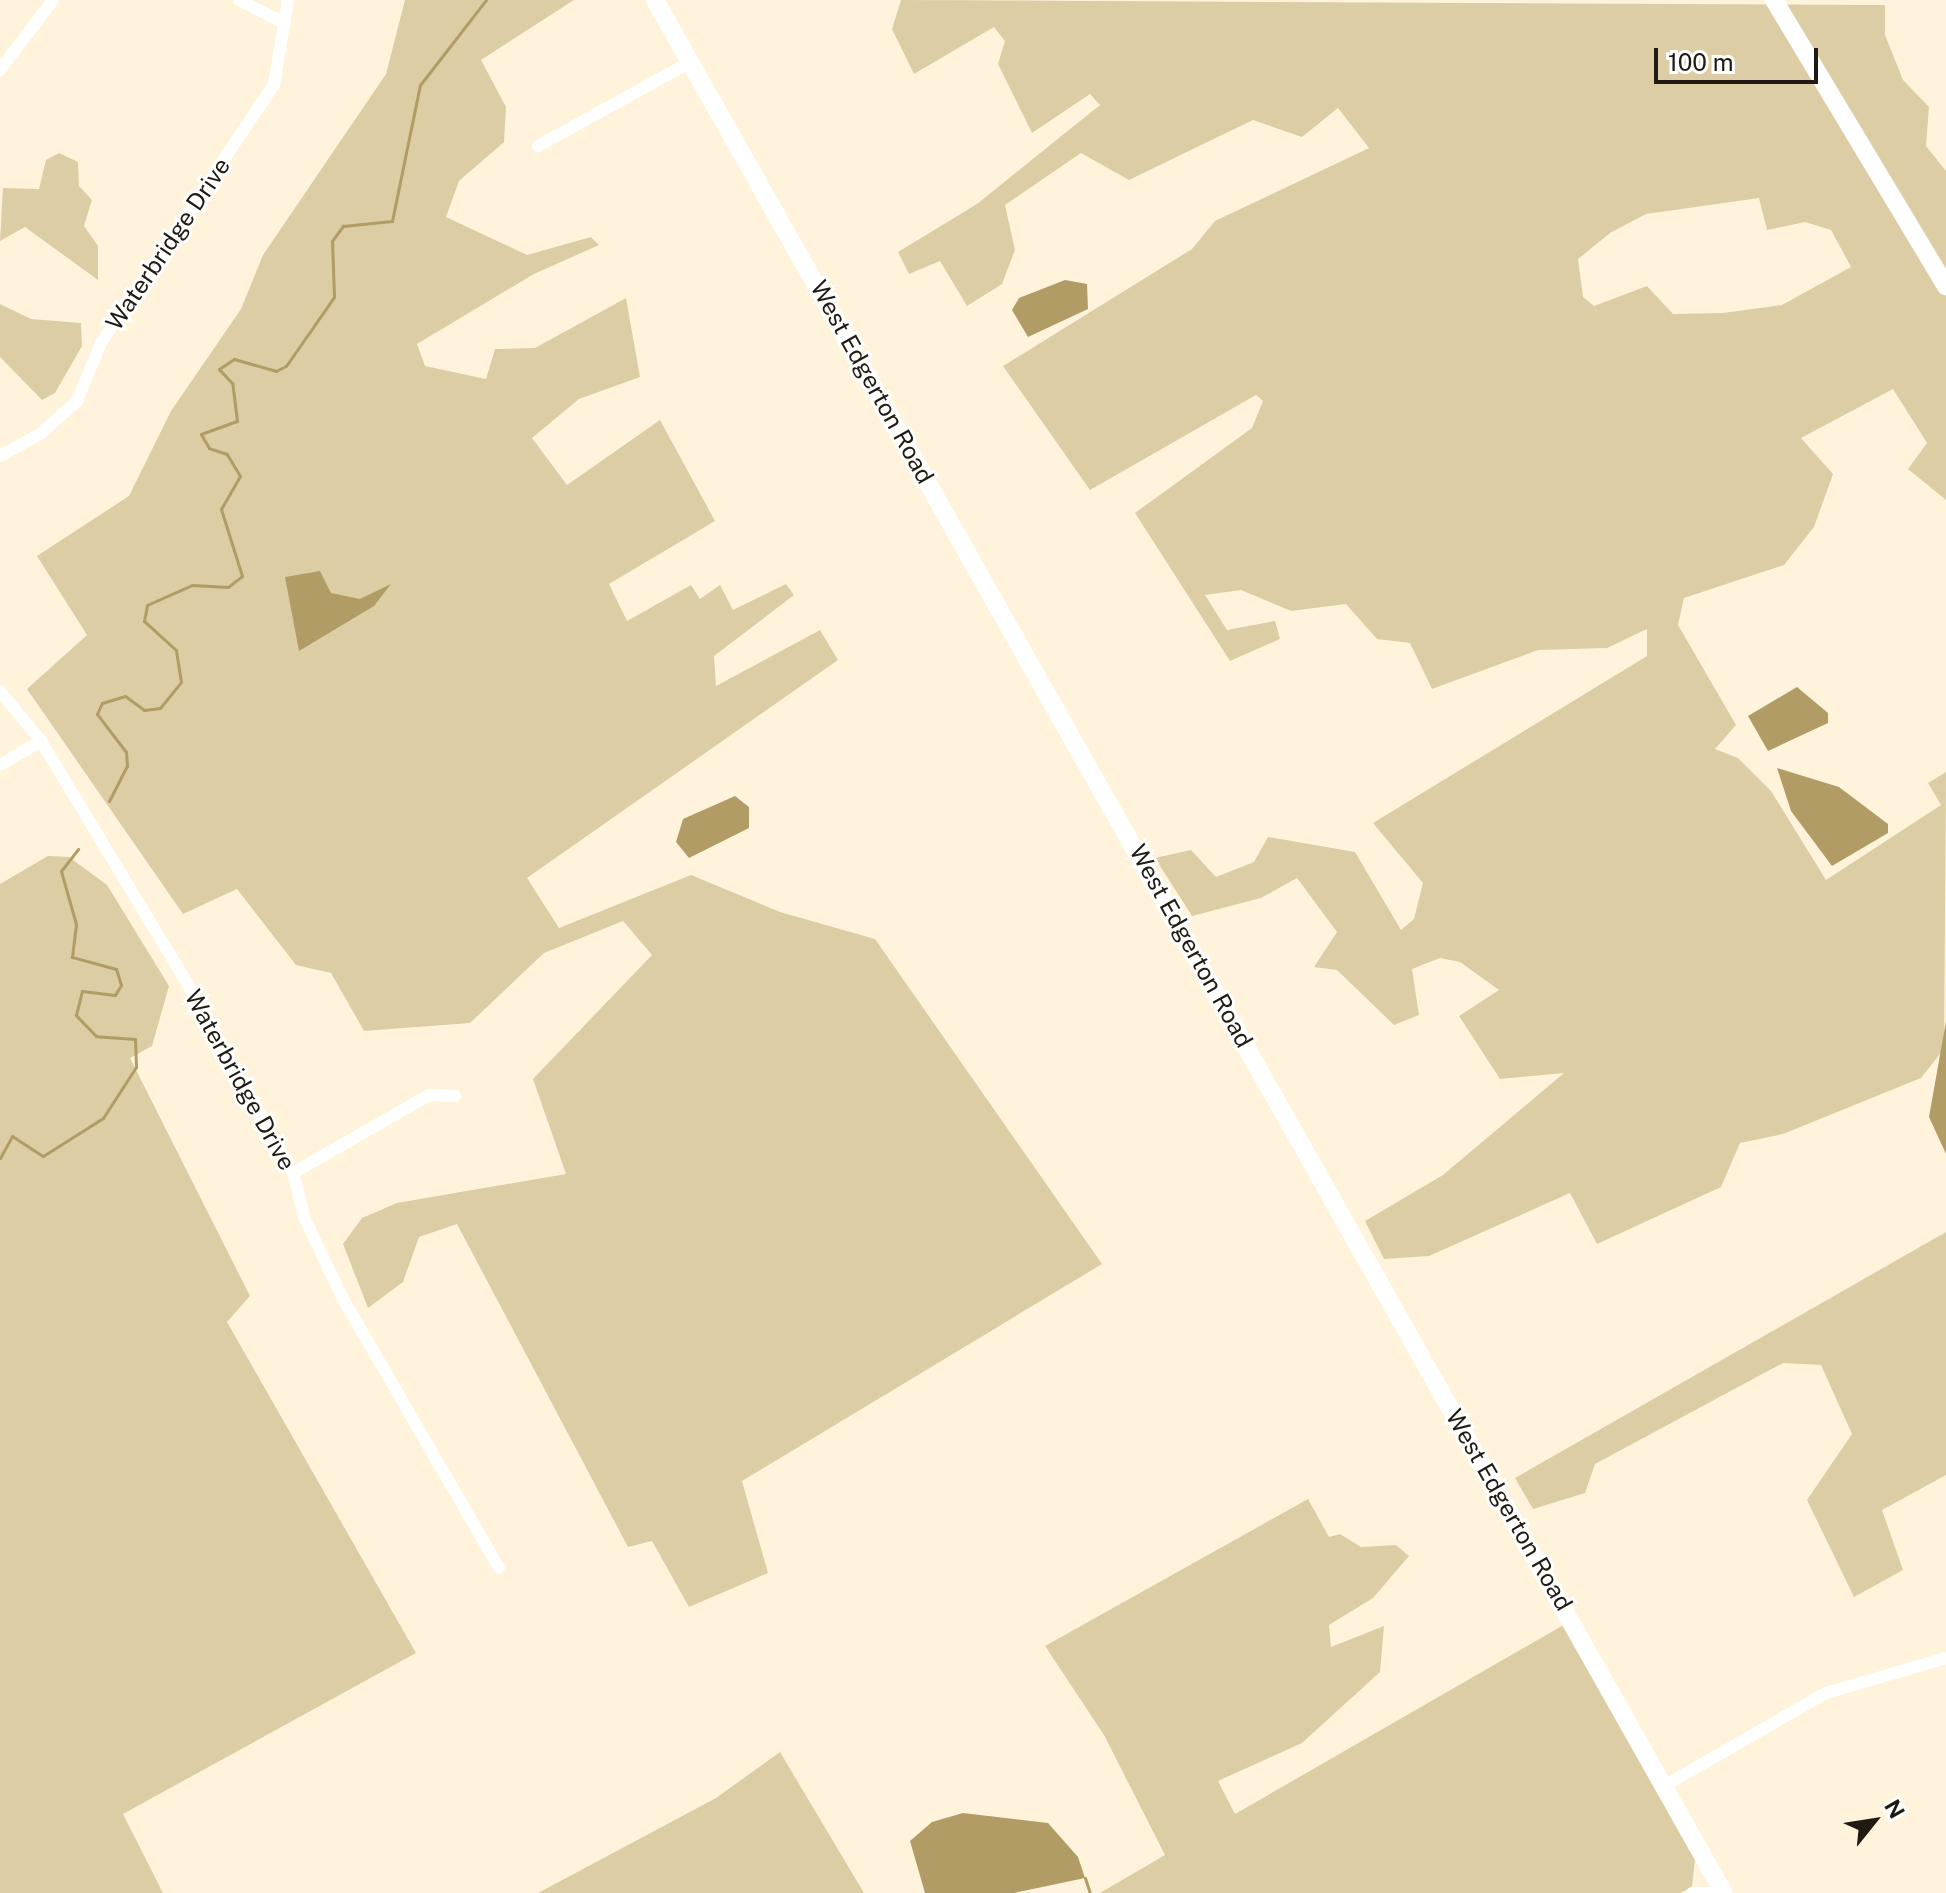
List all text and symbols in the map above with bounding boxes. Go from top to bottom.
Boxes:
scale bar [1658,32,1822,82]
text: 100 m [1668,48,1734,76]
street label: Waterbridge Drive [100,152,236,336]
street label: West Edgerton Road [804,275,940,489]
street label: West Edgerton Road [1123,839,1259,1053]
street label: Waterbridge Drive [178,985,302,1175]
street label: West Edgerton Road [1440,1404,1578,1616]
north arrow [1834,1781,1914,1861]
text: N [1879,1795,1910,1823]

